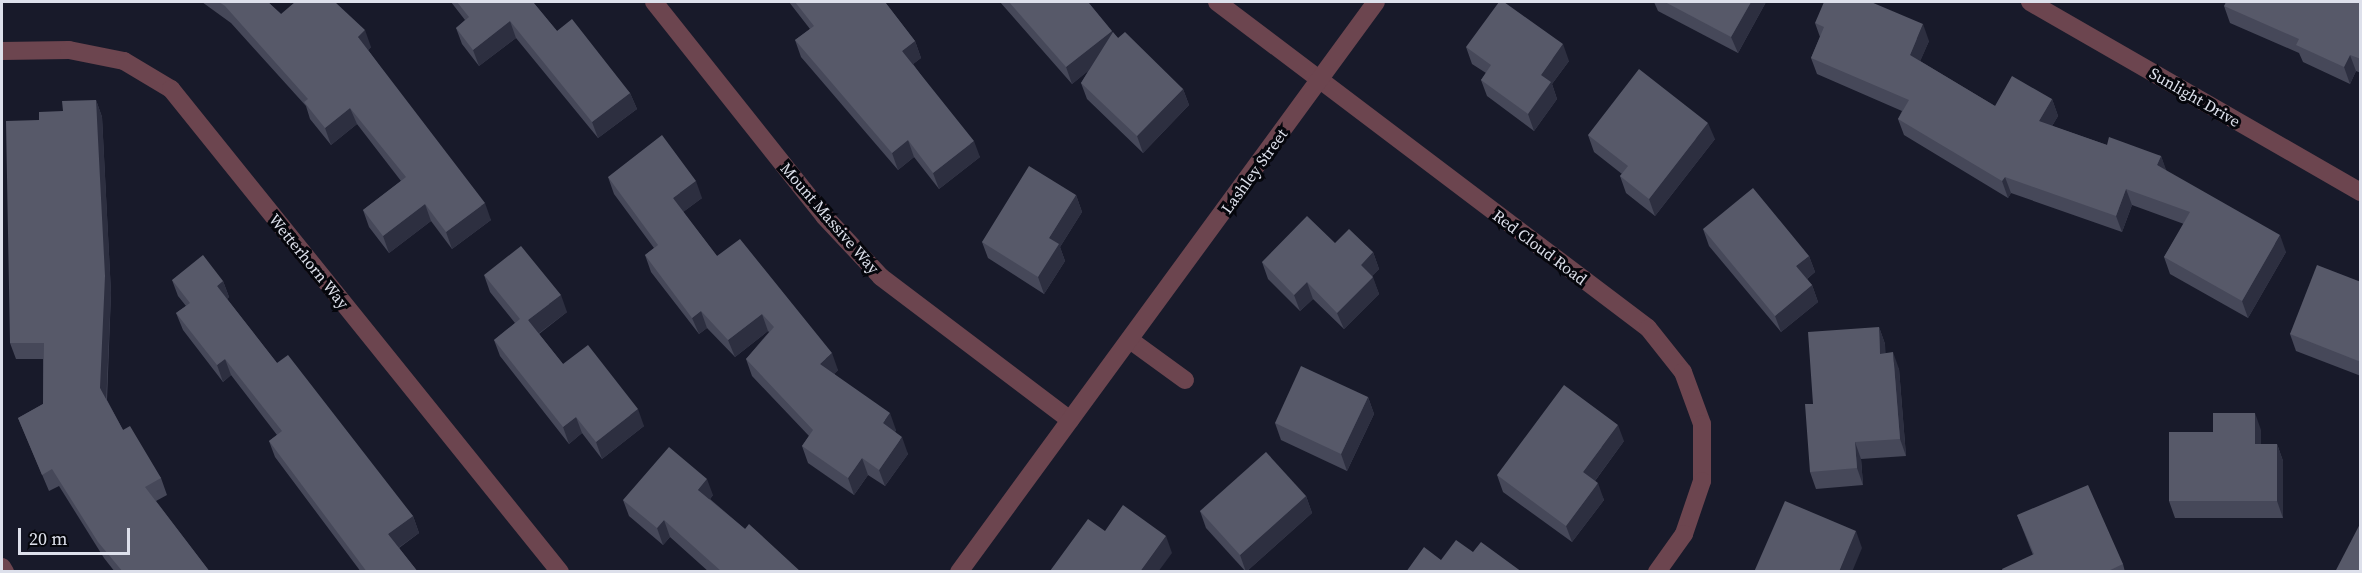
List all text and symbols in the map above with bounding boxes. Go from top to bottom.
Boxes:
street label: Sunlight Drive [2146,63,2244,131]
street label: Lashley Street [1217,125,1291,217]
street label: Mount Massive Way [776,158,884,278]
street label: Red Cloud Road [1489,205,1591,289]
street label: Wetterhorn Way [265,210,353,312]
scale bar [21,516,134,554]
text: 20 m [29,526,67,551]

